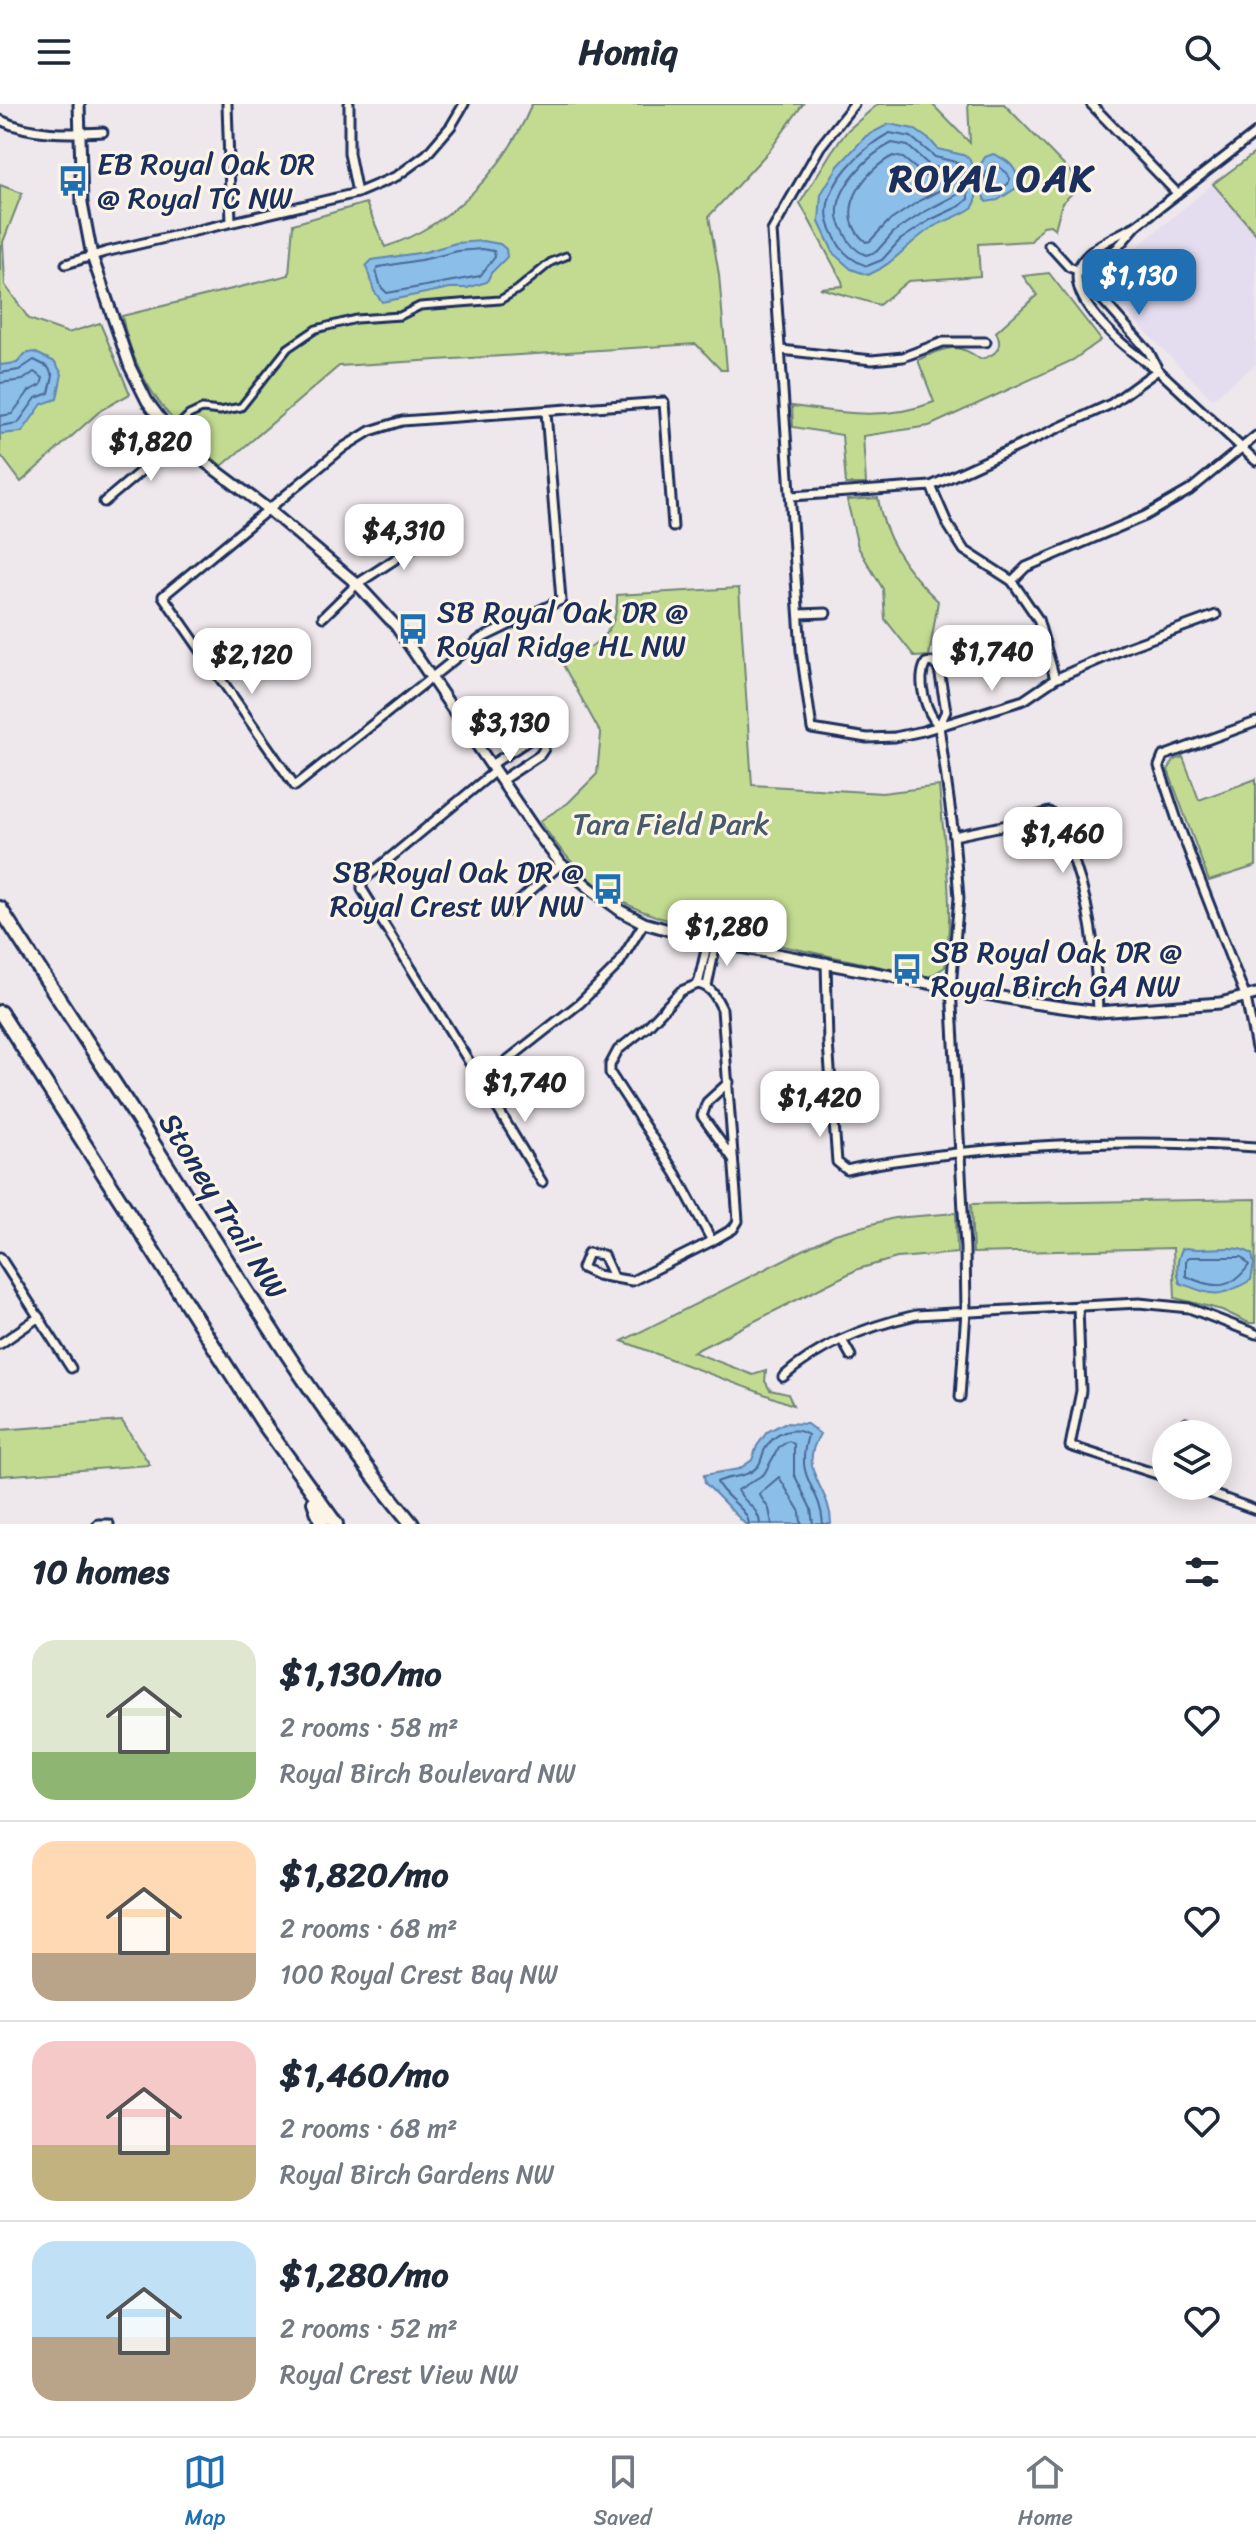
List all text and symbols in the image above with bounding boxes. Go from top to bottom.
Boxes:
text: Homiq [579,20,677,84]
icon: menu [32,30,76,74]
icon: search [1180,30,1224,74]
place label: EB Royal Oak DR @ Royal TC NW [97,137,315,225]
district label: ROYAL OAK [888,145,1096,212]
bus stop icon: EB Royal Oak DR @ Royal TC NW [56,164,90,198]
pin: $1,130 [1074,249,1204,317]
text: $1,130 [1100,252,1178,298]
pin: $1,820 [86,415,216,483]
text: $1,820 [110,418,192,464]
pin: $4,310 [339,504,469,572]
text: $4,310 [363,507,445,553]
place label: SB Royal Oak DR @ Royal Ridge HL NW [437,585,688,673]
bus stop icon: SB Royal Oak DR @ Royal Ridge HL NW [396,612,430,646]
pin: $1,740 [927,625,1057,693]
pin: $2,120 [187,628,317,696]
text: $1,740 [950,628,1034,674]
text: $2,120 [211,631,293,677]
pin: $3,130 [445,696,575,764]
text: $3,130 [470,699,550,745]
park label: Tara Field Park [573,797,770,851]
pin: $1,460 [998,807,1128,875]
text: $1,460 [1021,810,1105,856]
place label: SB Royal Oak DR @ Royal Crest WY NW [330,845,584,933]
bus stop icon: SB Royal Oak DR @ Royal Crest WY NW [591,872,625,906]
pin: $1,280 [662,900,792,968]
text: $1,280 [686,903,768,949]
place label: SB Royal Oak DR @ Royal Birch GA NW [931,925,1182,1013]
bus stop icon: SB Royal Oak DR @ Royal Birch GA NW [890,952,924,986]
pin: $1,740 [460,1056,590,1124]
text: $1,740 [483,1059,567,1105]
pin: $1,420 [755,1071,885,1139]
text: $1,420 [778,1074,862,1120]
street label: Stoney Trail NW [144,1101,302,1311]
map controls [1152,1420,1232,1500]
button: layers [1152,1420,1232,1500]
text: 10 homes [32,1542,170,1602]
icon: filters [1180,1550,1224,1594]
text: $1,130/mo [280,1644,442,1704]
icon: home [96,1672,192,1768]
icon: heart [1180,1698,1224,1742]
text: 2 rooms · 58 m² [280,1704,458,1750]
text: Royal Birch Boulevard NW [280,1750,576,1796]
text: $1,820/mo [280,1845,448,1905]
icon: home [96,1873,192,1969]
icon: heart [1180,1899,1224,1943]
text: 2 rooms · 68 m² [280,1905,457,1951]
text: 100 Royal Crest Bay NW [280,1951,558,1997]
text: $1,460/mo [280,2045,449,2105]
icon: home [96,2073,192,2169]
icon: heart [1180,2099,1224,2143]
text: 2 rooms · 68 m² [280,2105,457,2151]
text: Royal Birch Gardens NW [280,2151,554,2197]
text: $1,280/mo [280,2245,448,2305]
icon: home [96,2273,192,2369]
icon: heart [1180,2299,1224,2343]
text: 2 rooms · 52 m² [280,2305,458,2351]
text: Royal Crest View NW [280,2351,518,2397]
tab: Map [183,2450,227,2537]
tab: Saved [594,2450,652,2537]
tab: Home [1018,2450,1073,2537]

